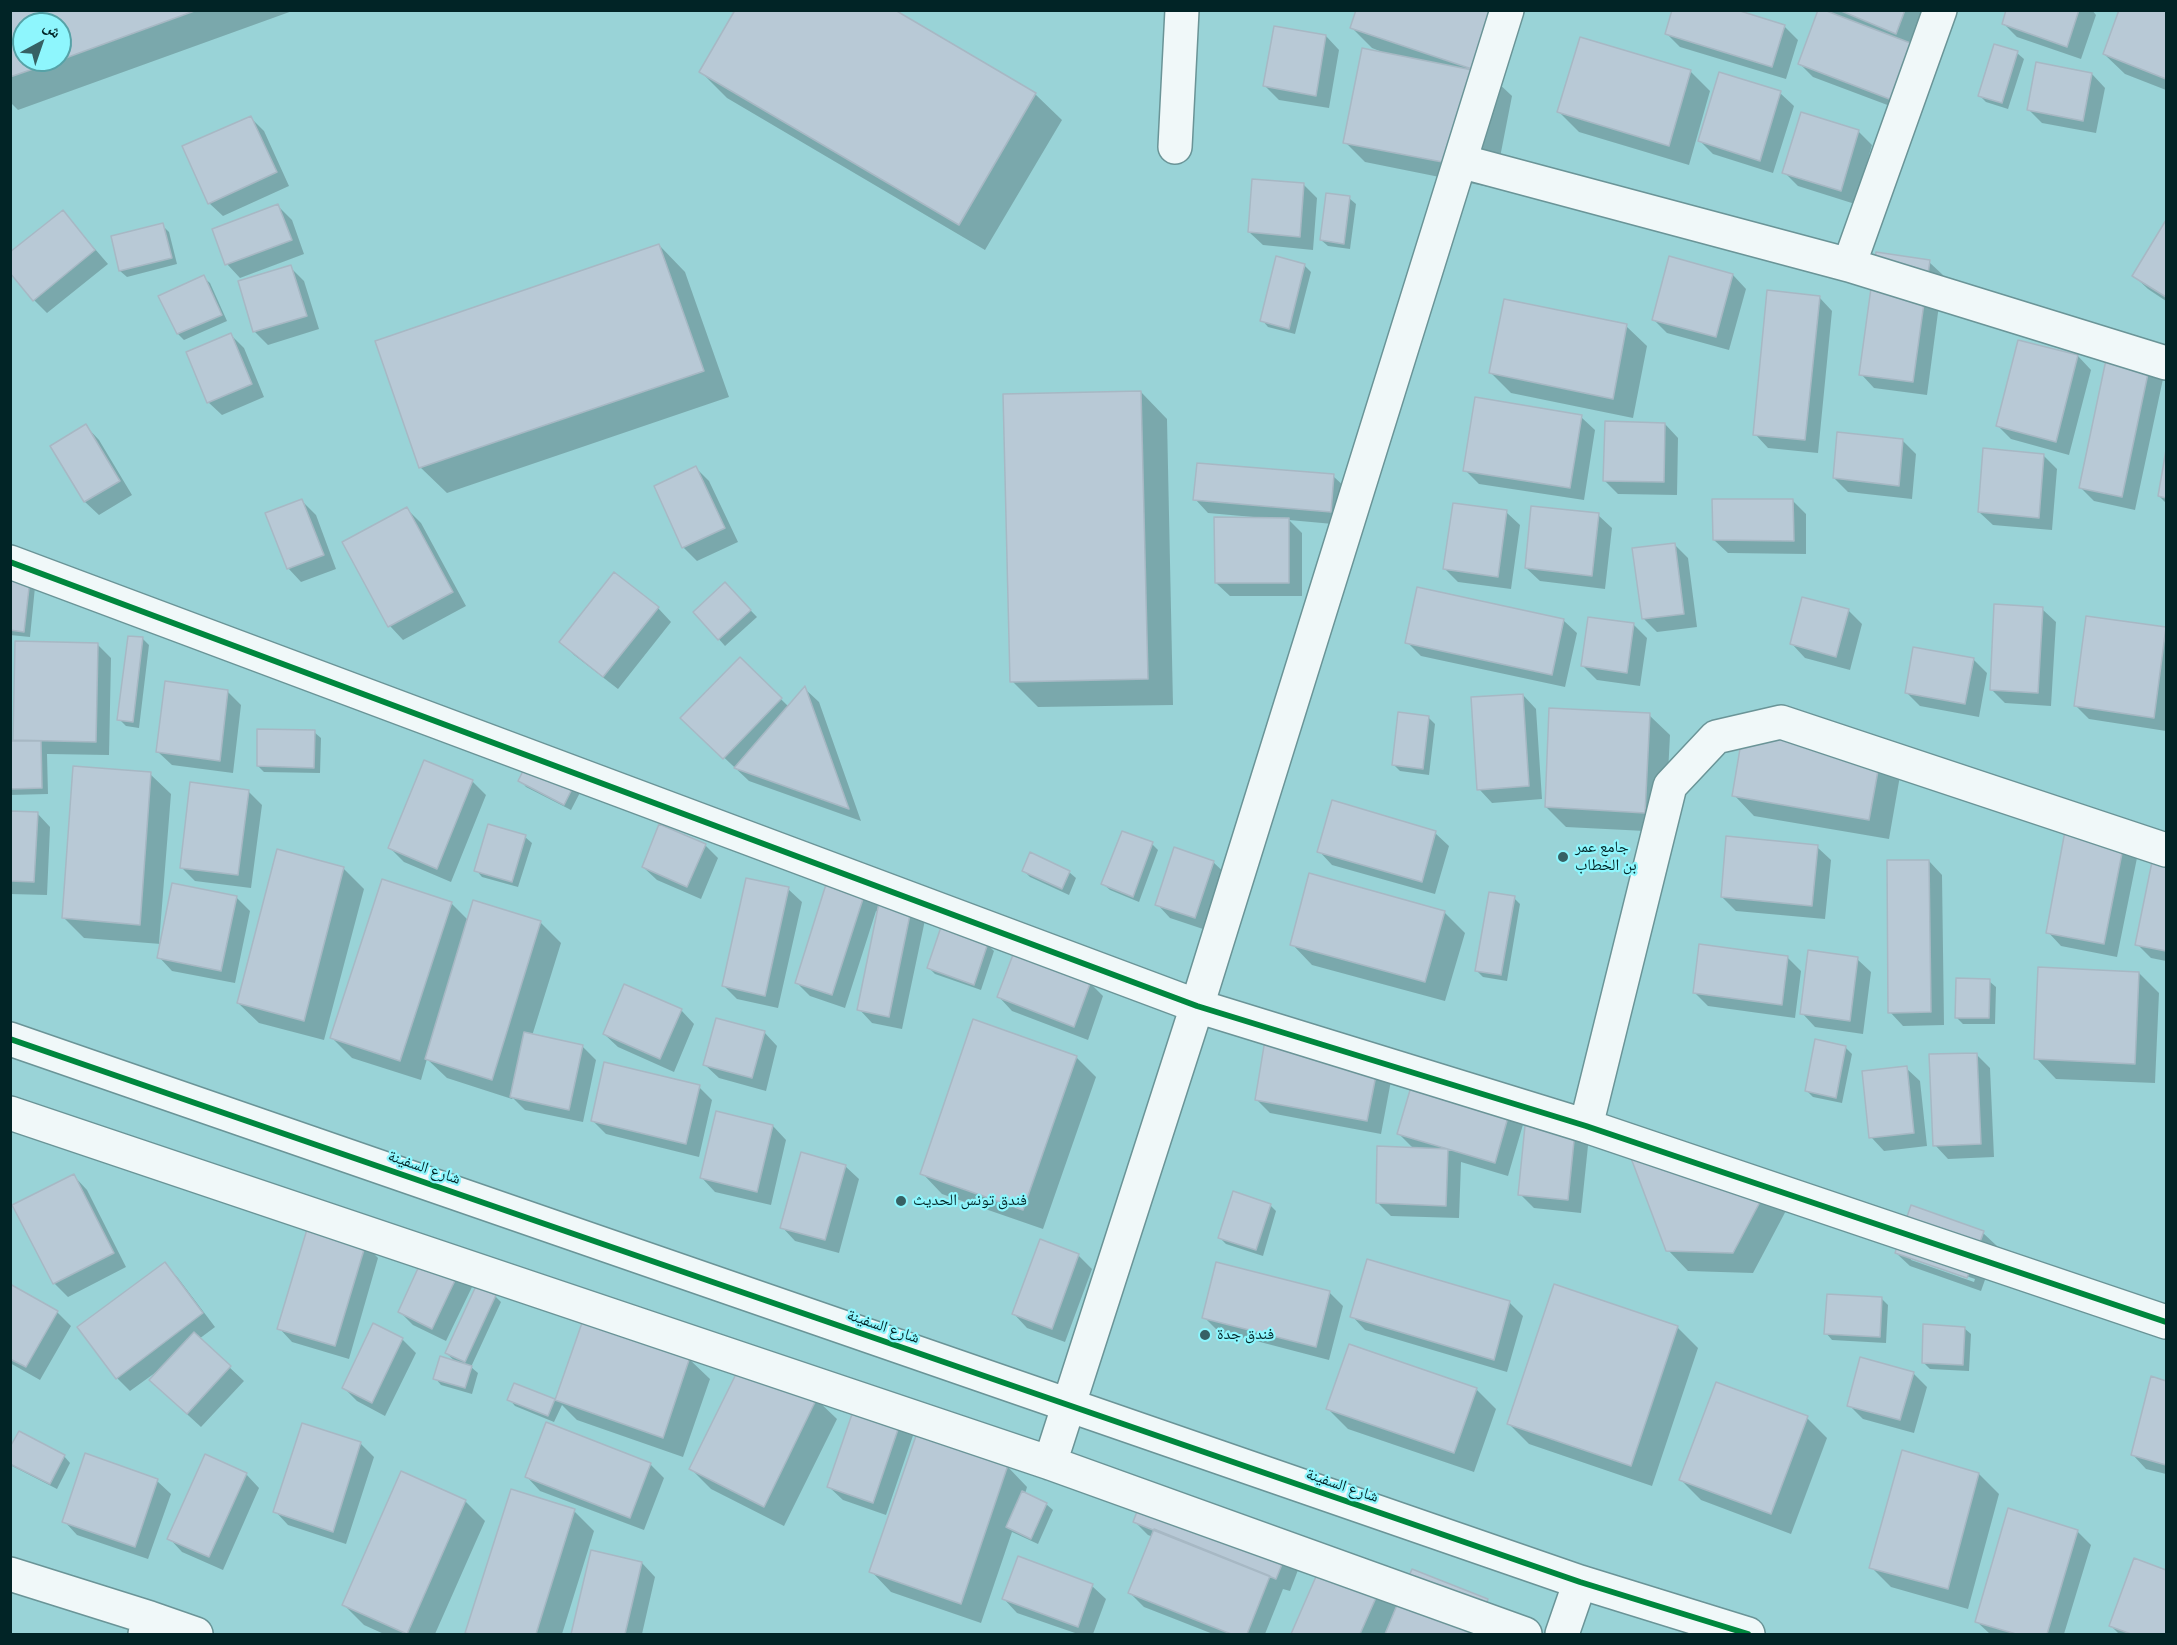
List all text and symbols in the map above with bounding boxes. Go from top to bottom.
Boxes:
north arrow [12,12,72,72]
text: ش [39,17,65,43]
place label: جامع عمر بن الخطاب [1575,838,1637,876]
marker: جامع عمر بن الخطاب [1556,850,1570,864]
street label: شارع السفينة [385,1147,463,1189]
place label: فندق تونس الحديث [913,1191,1027,1211]
marker: فندق تونس الحديث [894,1194,908,1208]
street label: شارع السفينة [844,1306,922,1348]
place label: فندق جدة [1217,1325,1274,1345]
marker: فندق جدة [1198,1328,1212,1342]
street label: شارع السفينة [1303,1465,1381,1507]

